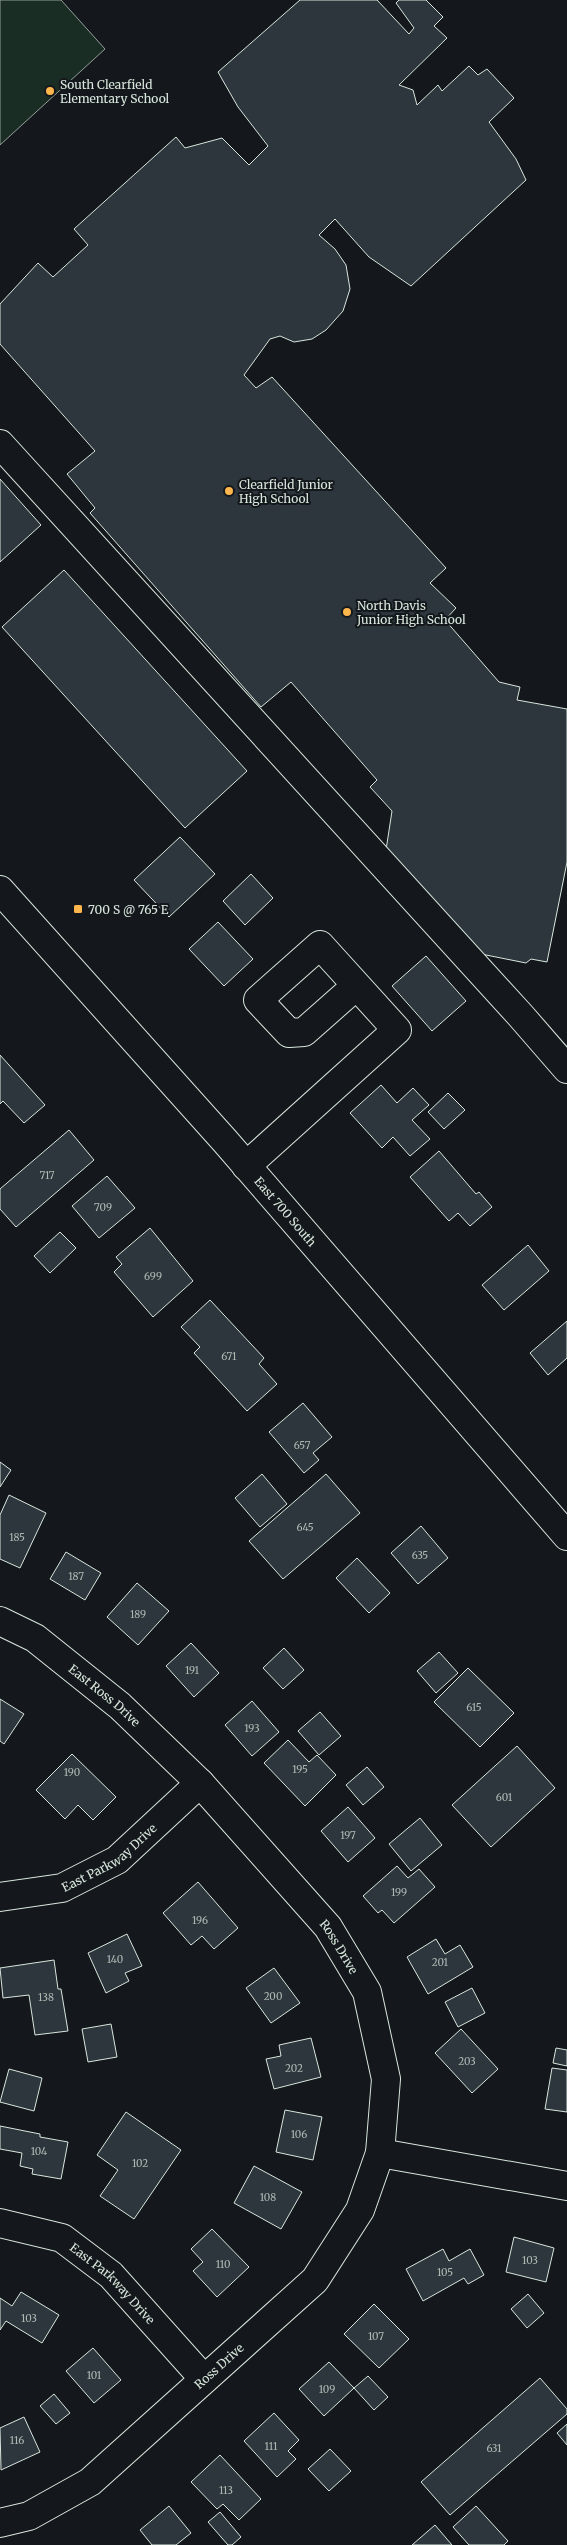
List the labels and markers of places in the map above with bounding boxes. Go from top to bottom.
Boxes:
place label: South Clearfield Elementary School [60,77,170,106]
marker: South Clearfield Elementary School [44,85,56,97]
place label: Clearfield Junior High School [239,477,333,506]
marker: Clearfield Junior High School [223,485,235,497]
place label: North Davis Junior High School [356,598,466,627]
marker: North Davis Junior High School [341,606,353,618]
place label: 700 S @ 765 E [88,902,169,917]
marker: 700 S @ 765 E [72,903,84,915]

